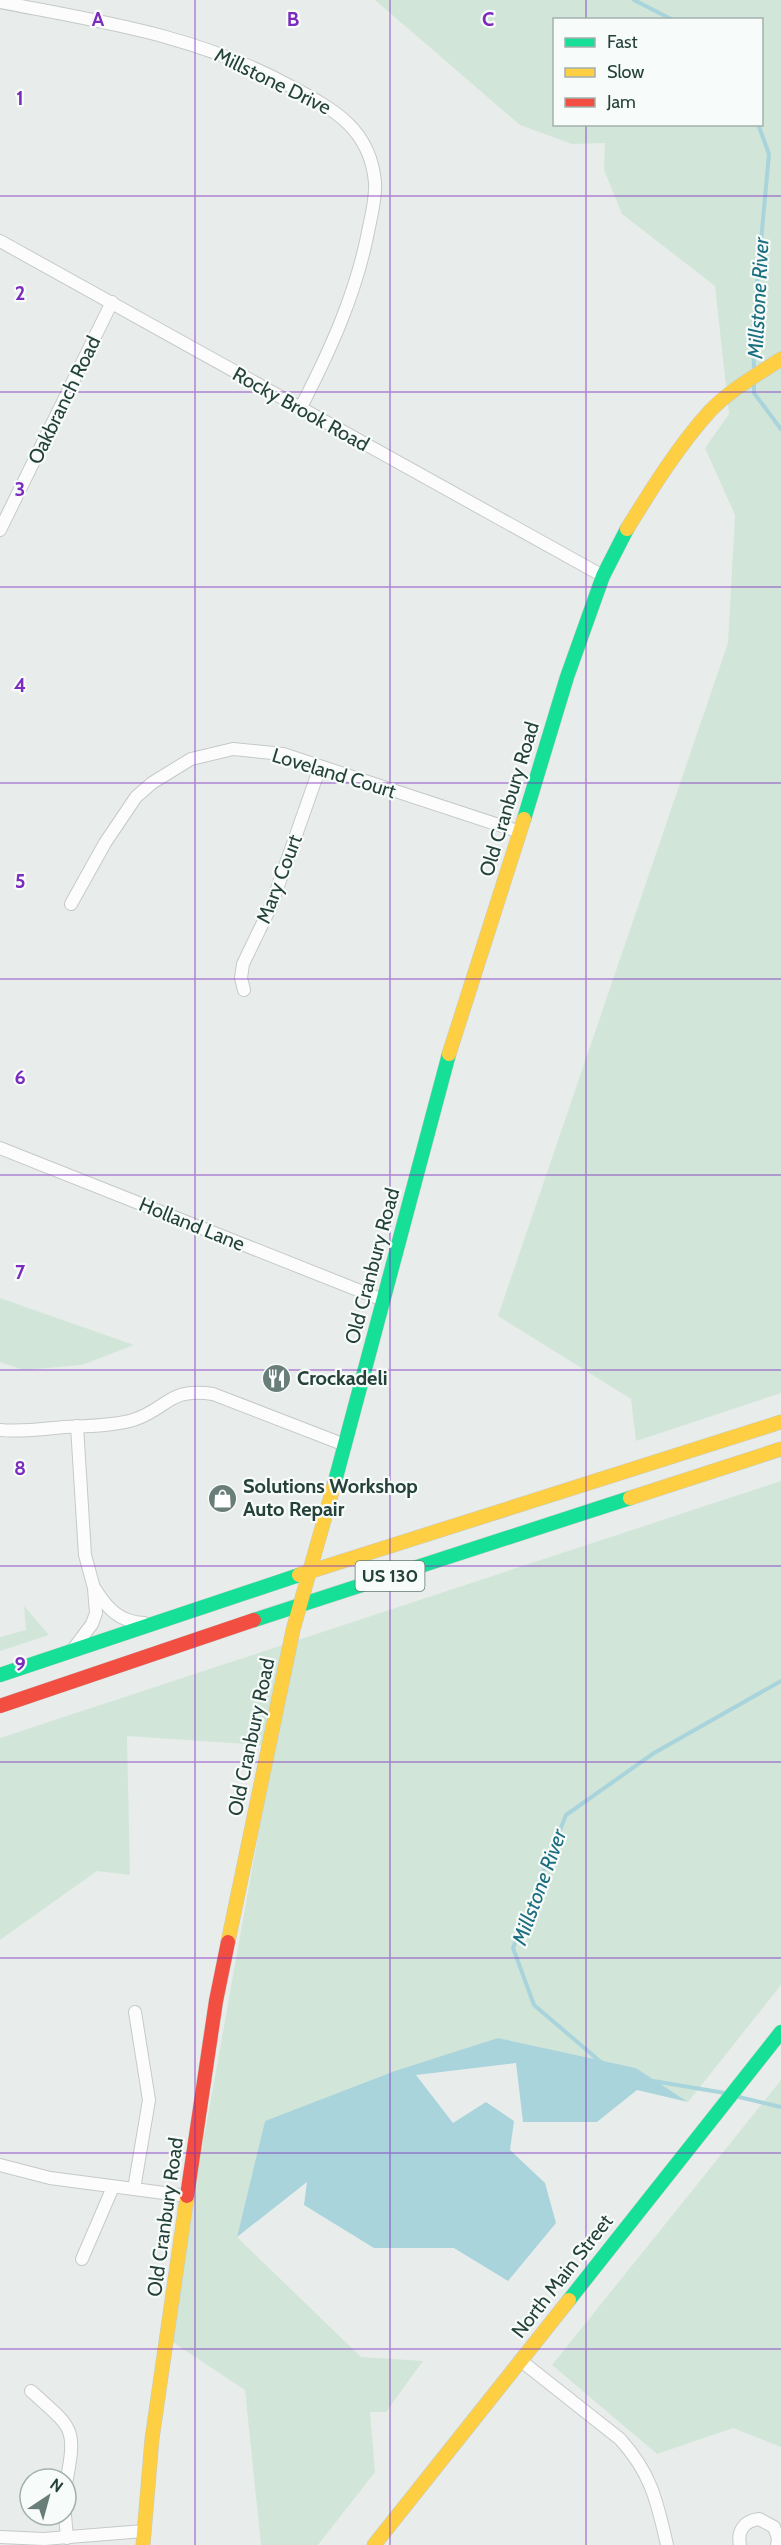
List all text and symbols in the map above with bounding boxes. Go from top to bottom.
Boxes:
text: A [92,7,105,31]
text: B [287,7,299,31]
text: C [482,7,494,31]
legend [553,18,763,126]
text: Fast [607,31,638,53]
street label: Millstone Drive [211,42,335,120]
text: Slow [607,61,644,83]
text: 1 [16,86,24,110]
text: Jam [606,91,636,113]
water label: Millstone River [742,235,774,360]
text: 2 [15,281,25,305]
street label: Oakbranch Road [23,332,105,468]
street label: Rocky Brook Road [229,362,373,456]
text: 3 [15,477,25,501]
text: 4 [14,673,26,697]
street label: Old Cranbury Road [474,719,544,879]
street label: Loveland Court [269,743,399,803]
street label: Mary Court [251,831,307,927]
text: 5 [15,869,25,893]
text: 6 [14,1065,26,1089]
street label: Old Cranbury Road [340,1185,404,1347]
street label: Holland Lane [136,1192,248,1256]
text: 7 [15,1260,26,1284]
restaurant icon: Crockadeli [260,1362,292,1394]
place label: Crockadeli [297,1366,387,1390]
text: 8 [14,1456,26,1480]
place label: Solutions Workshop Auto Repair [243,1474,418,1521]
shop icon: Solutions Workshop Auto Repair [206,1482,238,1514]
road number: US 130 [356,1561,424,1591]
text: 9 [14,1652,26,1676]
street label: Old Cranbury Road [223,1656,279,1818]
water label: Millstone River [506,1824,572,1949]
street label: Old Cranbury Road [142,2136,188,2298]
street label: North Main Street [506,2209,618,2343]
north arrow [18,2467,78,2527]
text: N [46,2474,67,2496]

